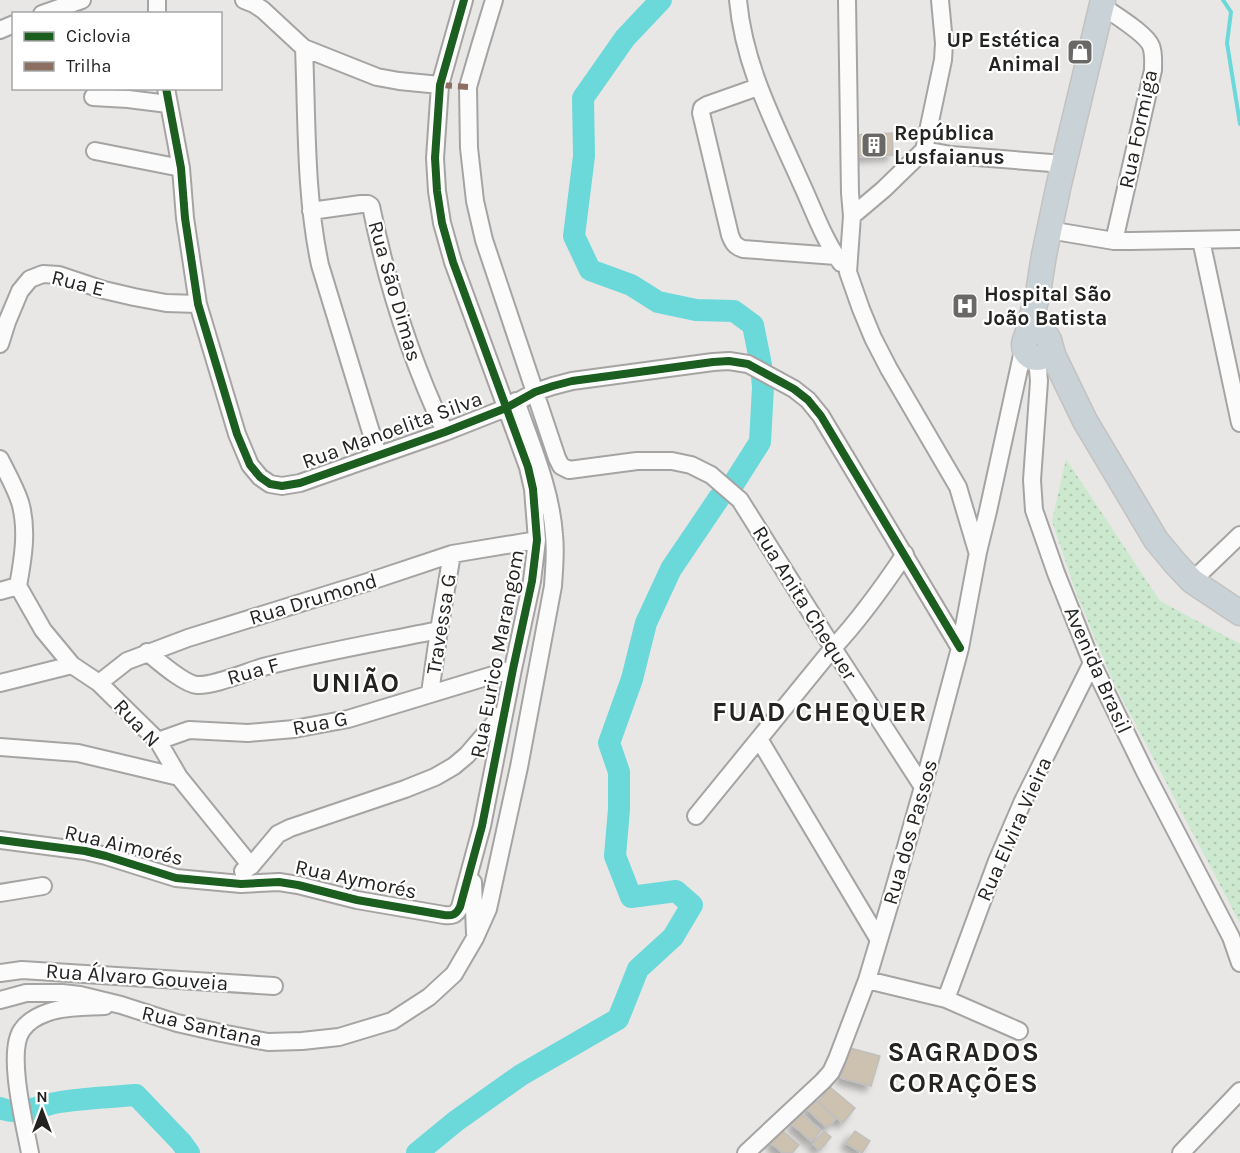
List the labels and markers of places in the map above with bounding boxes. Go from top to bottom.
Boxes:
place label: UP Estética Animal [947,28,1060,76]
shop icon: UP Estética Animal [1065,37,1095,67]
place label: República Lusfaianus [894,121,1005,169]
building icon: República Lusfaianus [859,130,889,160]
place label: Hospital São João Batista [984,282,1111,330]
hospital icon: Hospital São João Batista [950,291,980,321]

